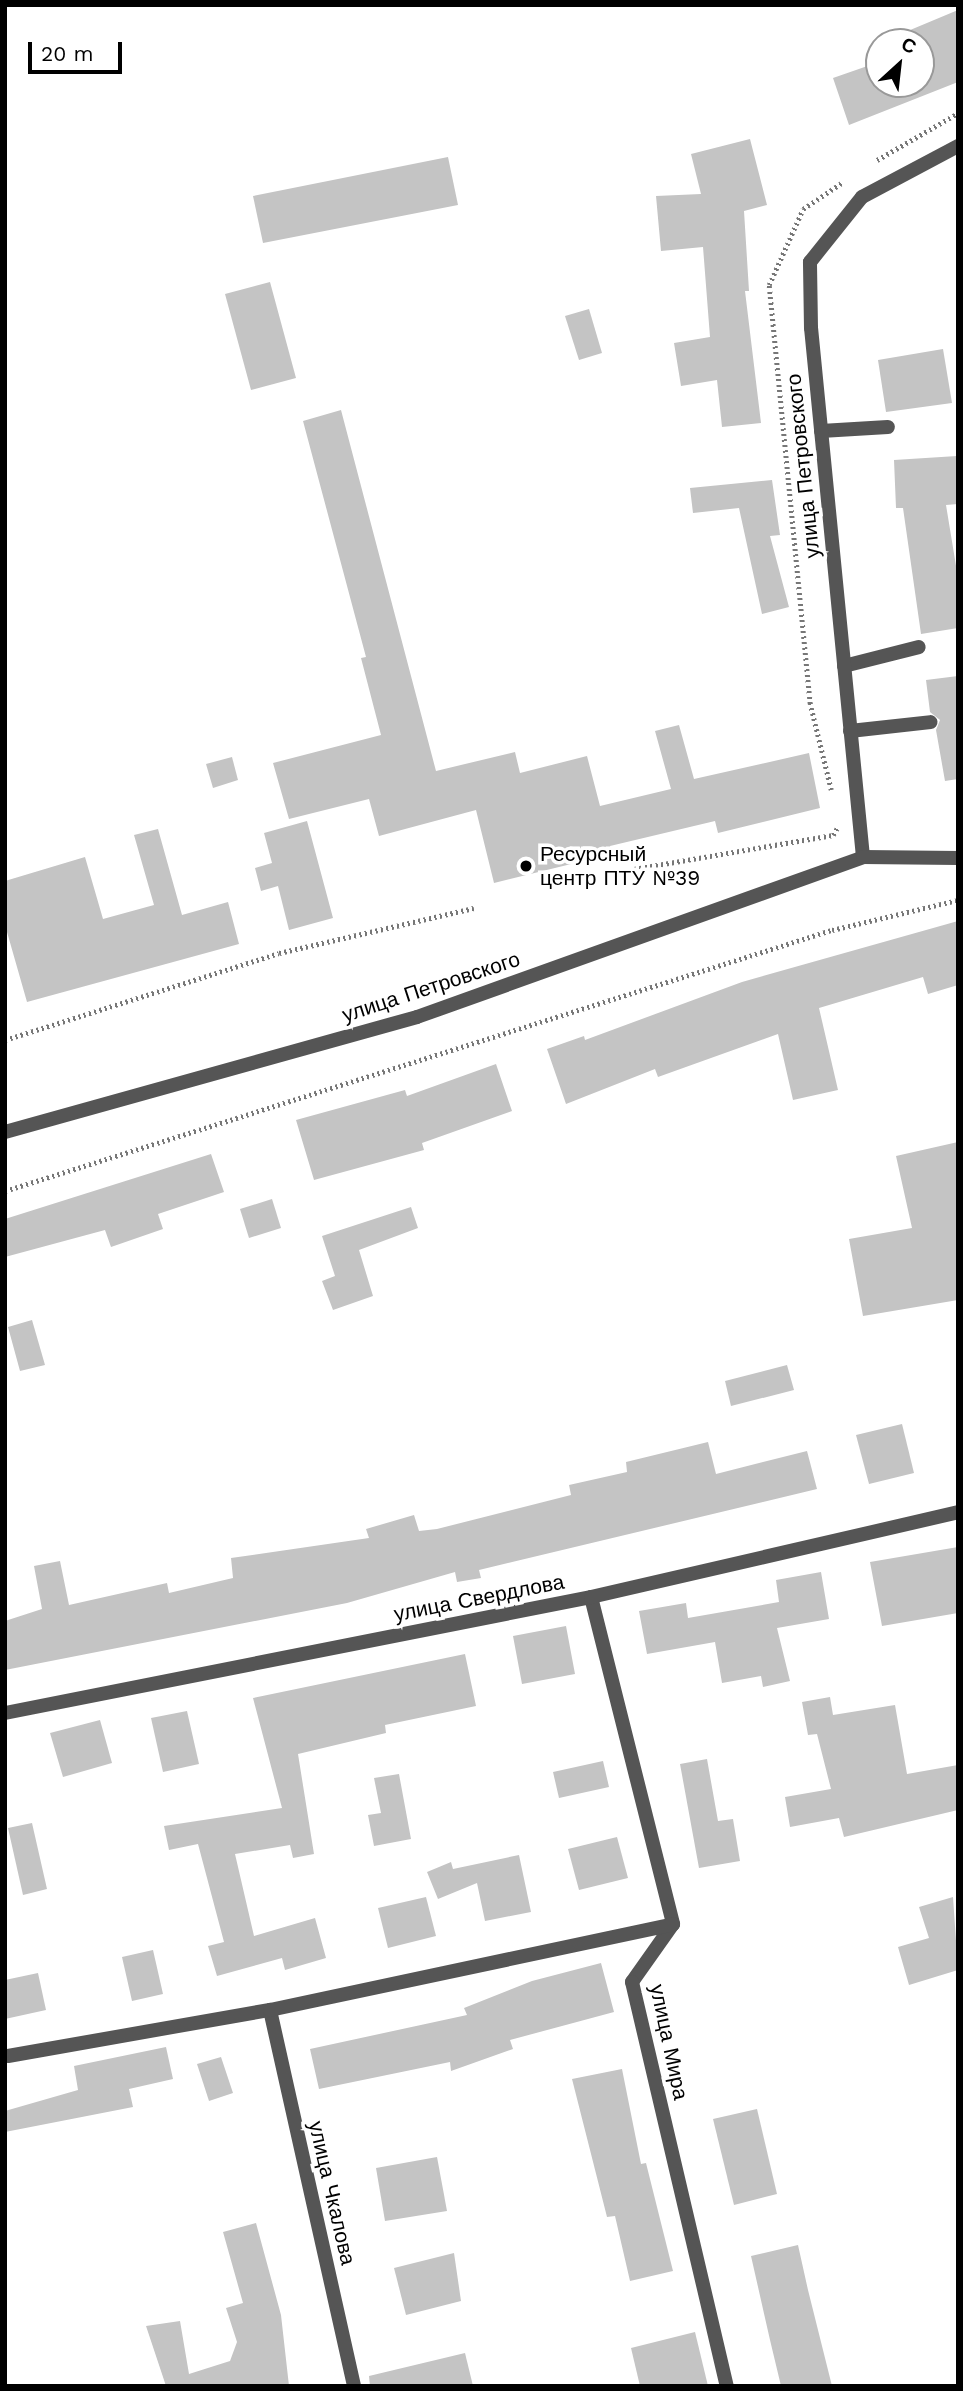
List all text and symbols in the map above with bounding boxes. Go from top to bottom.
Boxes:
scale bar [32,28,126,72]
north arrow [865,28,935,98]
text: С [898,32,920,59]
text: 20 m [41,41,93,66]
street label: улица Петровского [781,373,825,559]
place label: Ресурсный центр ПТУ №39 [540,841,700,891]
marker: Ресурсный центр ПТУ №39 [518,858,534,874]
street label: улица Петровского [339,946,523,1028]
street label: улица Свердлова [392,1569,566,1627]
street label: улица Мира [644,1982,694,2102]
street label: улица Чкалова [303,2119,361,2267]

